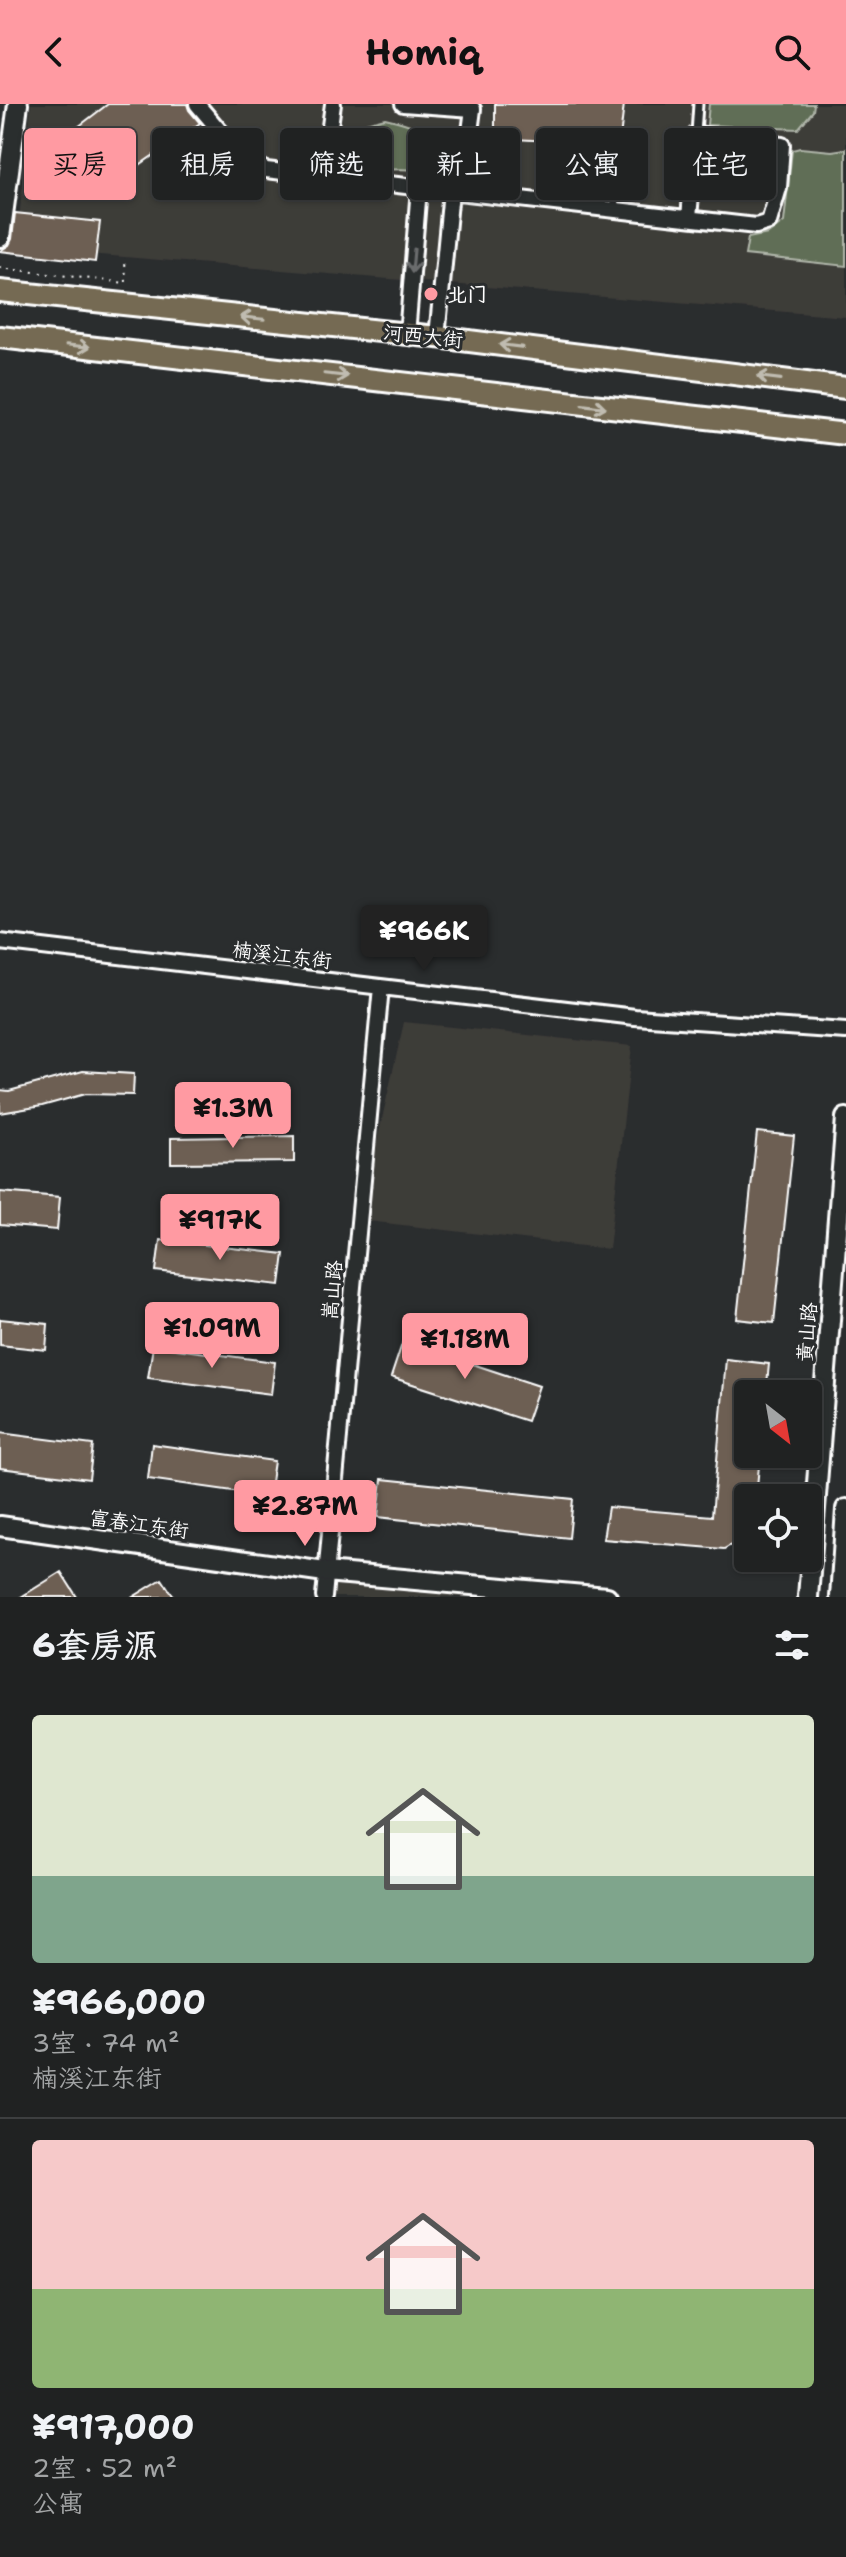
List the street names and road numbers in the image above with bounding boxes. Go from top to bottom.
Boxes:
street label: 河西大街 [382,319,464,353]
street label: 楠溪江东街 [231,936,333,974]
street label: 嵩山路 [316,1258,348,1321]
street label: 黄山路 [791,1300,823,1363]
street label: 富春江东街 [88,1504,190,1544]

